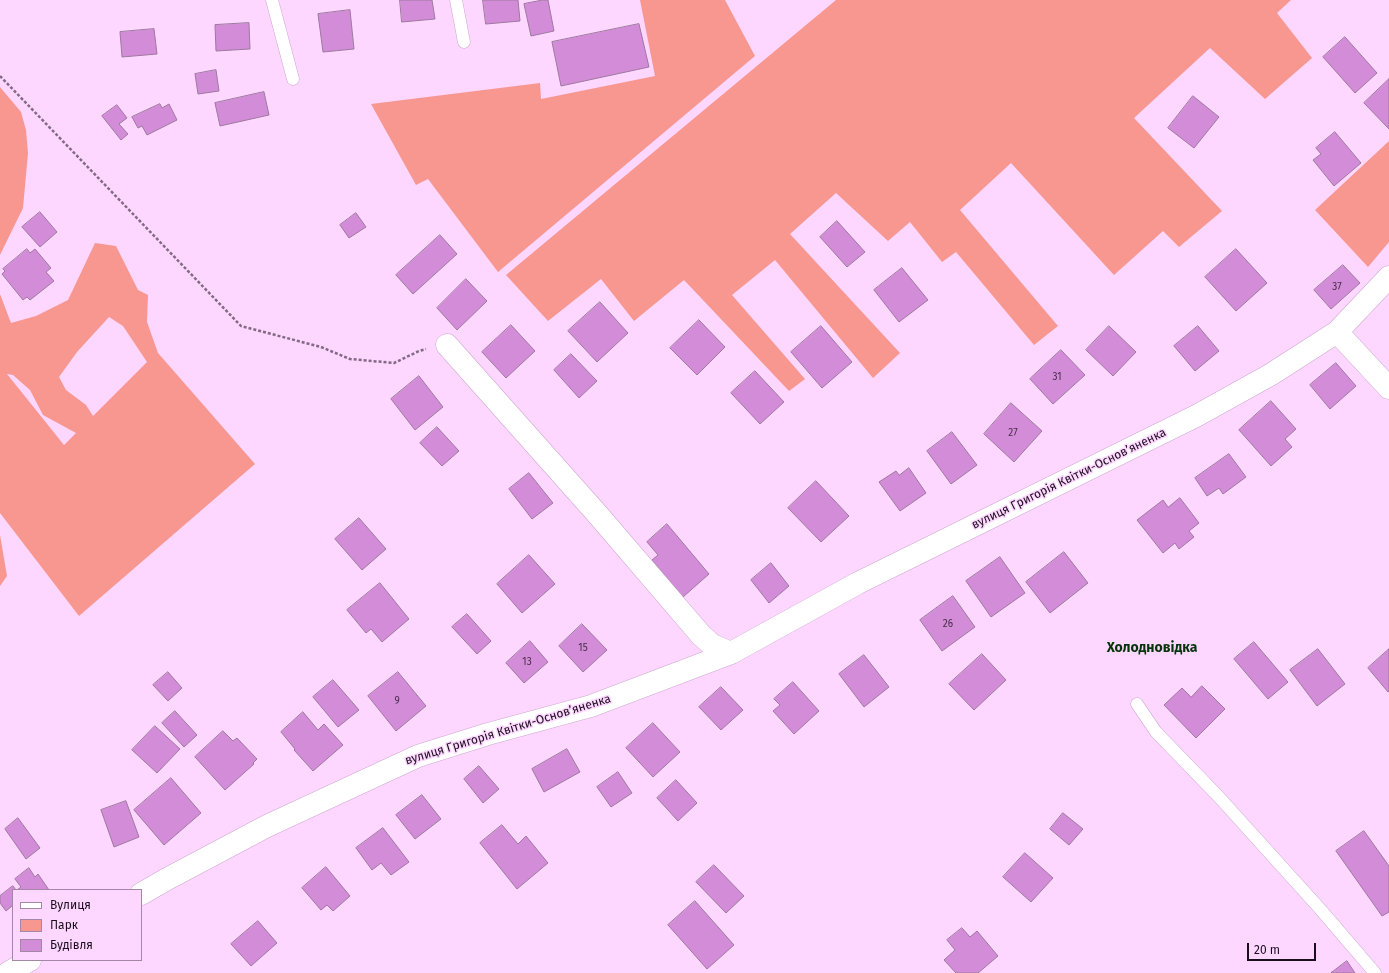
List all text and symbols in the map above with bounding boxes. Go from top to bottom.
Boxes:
house number: 37 [1332,281,1342,293]
house number: 31 [1052,371,1062,383]
street label: вулиця Григорія Квітки-Основʼяненка [969,426,1169,532]
house number: 27 [1008,427,1018,439]
house number: 26 [943,618,953,630]
district label: Холодновідка [1107,640,1197,656]
house number: 15 [578,642,588,654]
house number: 13 [522,656,532,668]
street label: вулиця Григорія Квітки-Основʼяненка [403,692,613,768]
house number: 9 [394,695,400,707]
legend [12,889,142,961]
text: Вулиця [50,898,91,912]
text: Парк [50,918,78,932]
scale bar [1249,935,1318,961]
text: Будівля [50,938,93,952]
text: 20 m [1254,943,1280,957]

